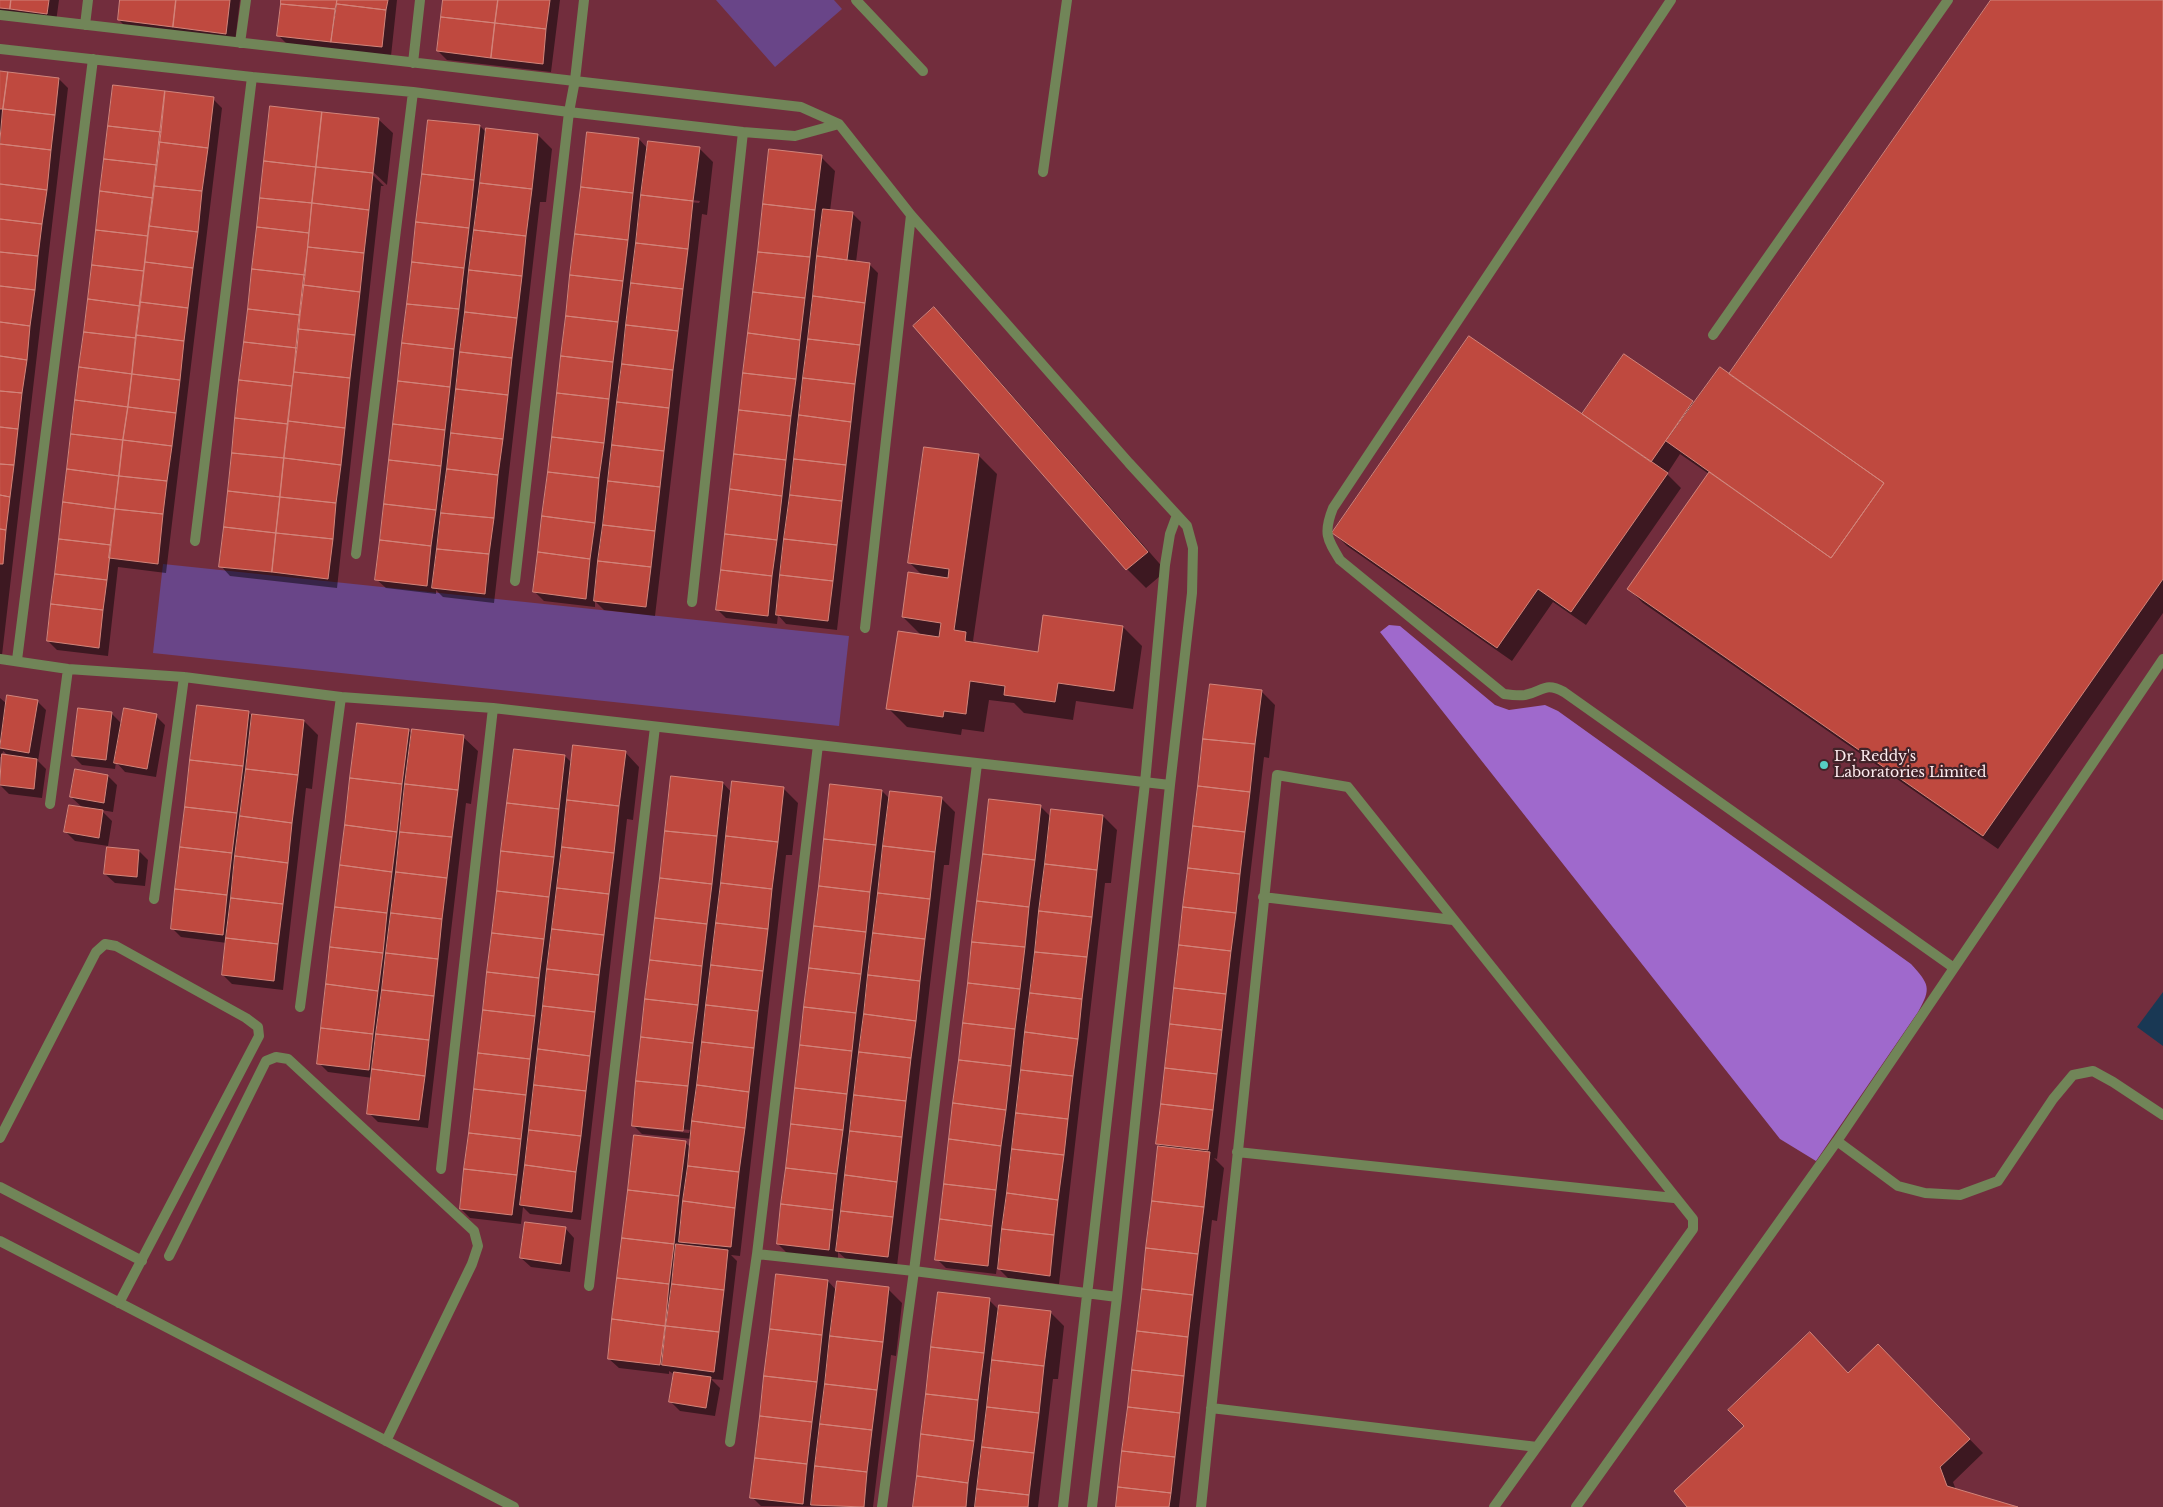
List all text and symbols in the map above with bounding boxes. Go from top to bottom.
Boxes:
place label: Dr. Reddy's Laboratories Limited [1834,749,1986,782]
marker: Dr. Reddy's Laboratories Limited [1818,759,1830,771]

